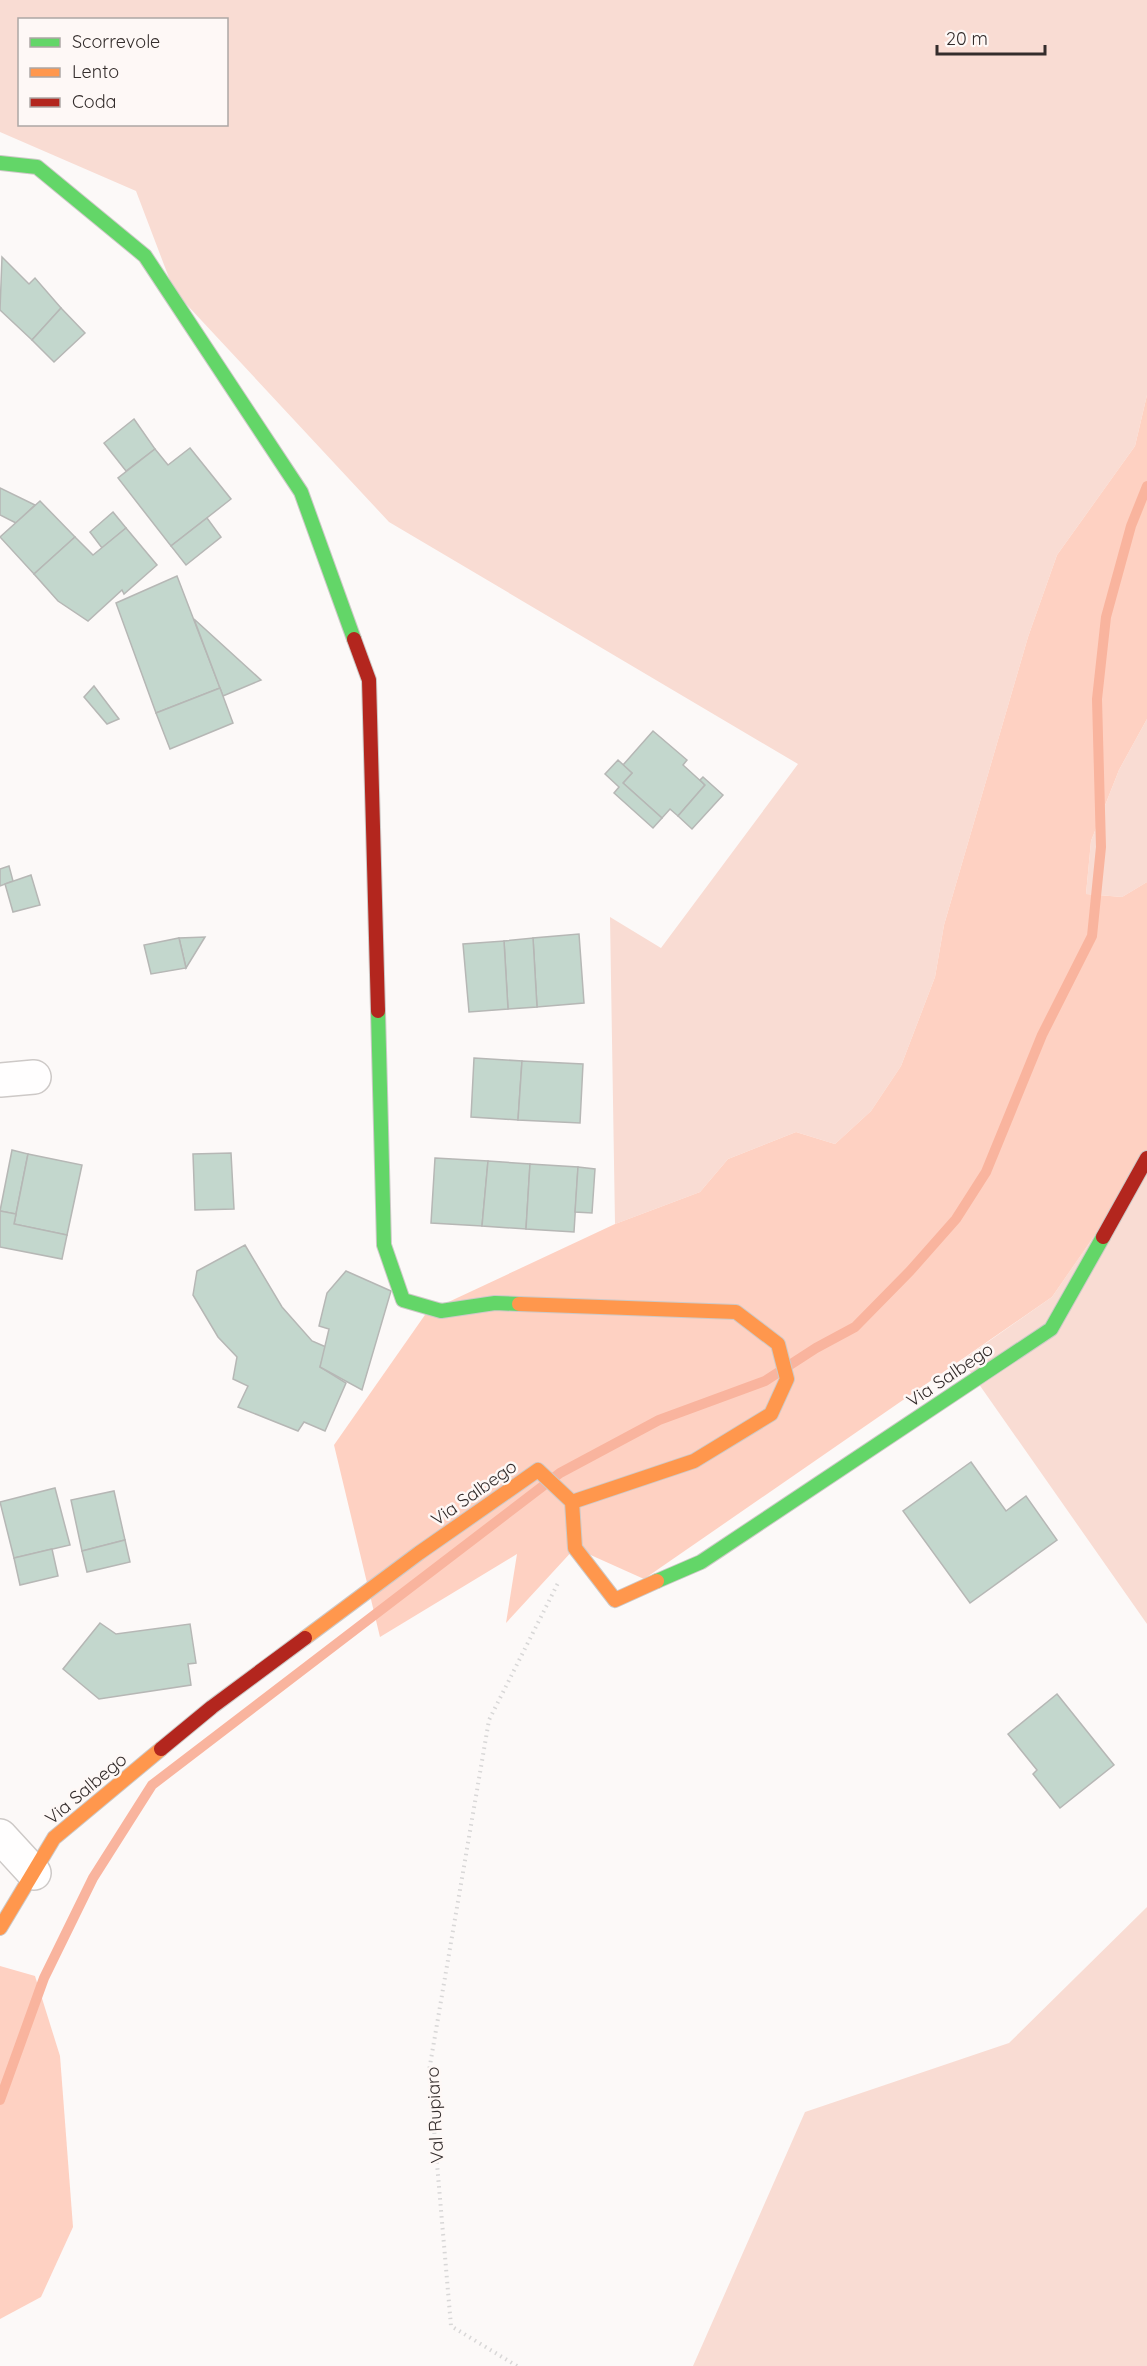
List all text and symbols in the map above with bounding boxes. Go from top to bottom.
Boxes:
legend [18,18,228,126]
scale bar [937,18,1045,56]
text: 20 m [946,27,988,50]
text: Scorrevole [72,30,160,53]
text: Lento [72,60,119,83]
text: Coda [72,90,116,113]
street label: Via Salbego [902,1337,997,1412]
street label: Via Salbego [426,1455,521,1531]
street label: Via Salbego [40,1748,131,1829]
street label: Val Rupiaro [420,2066,449,2164]

